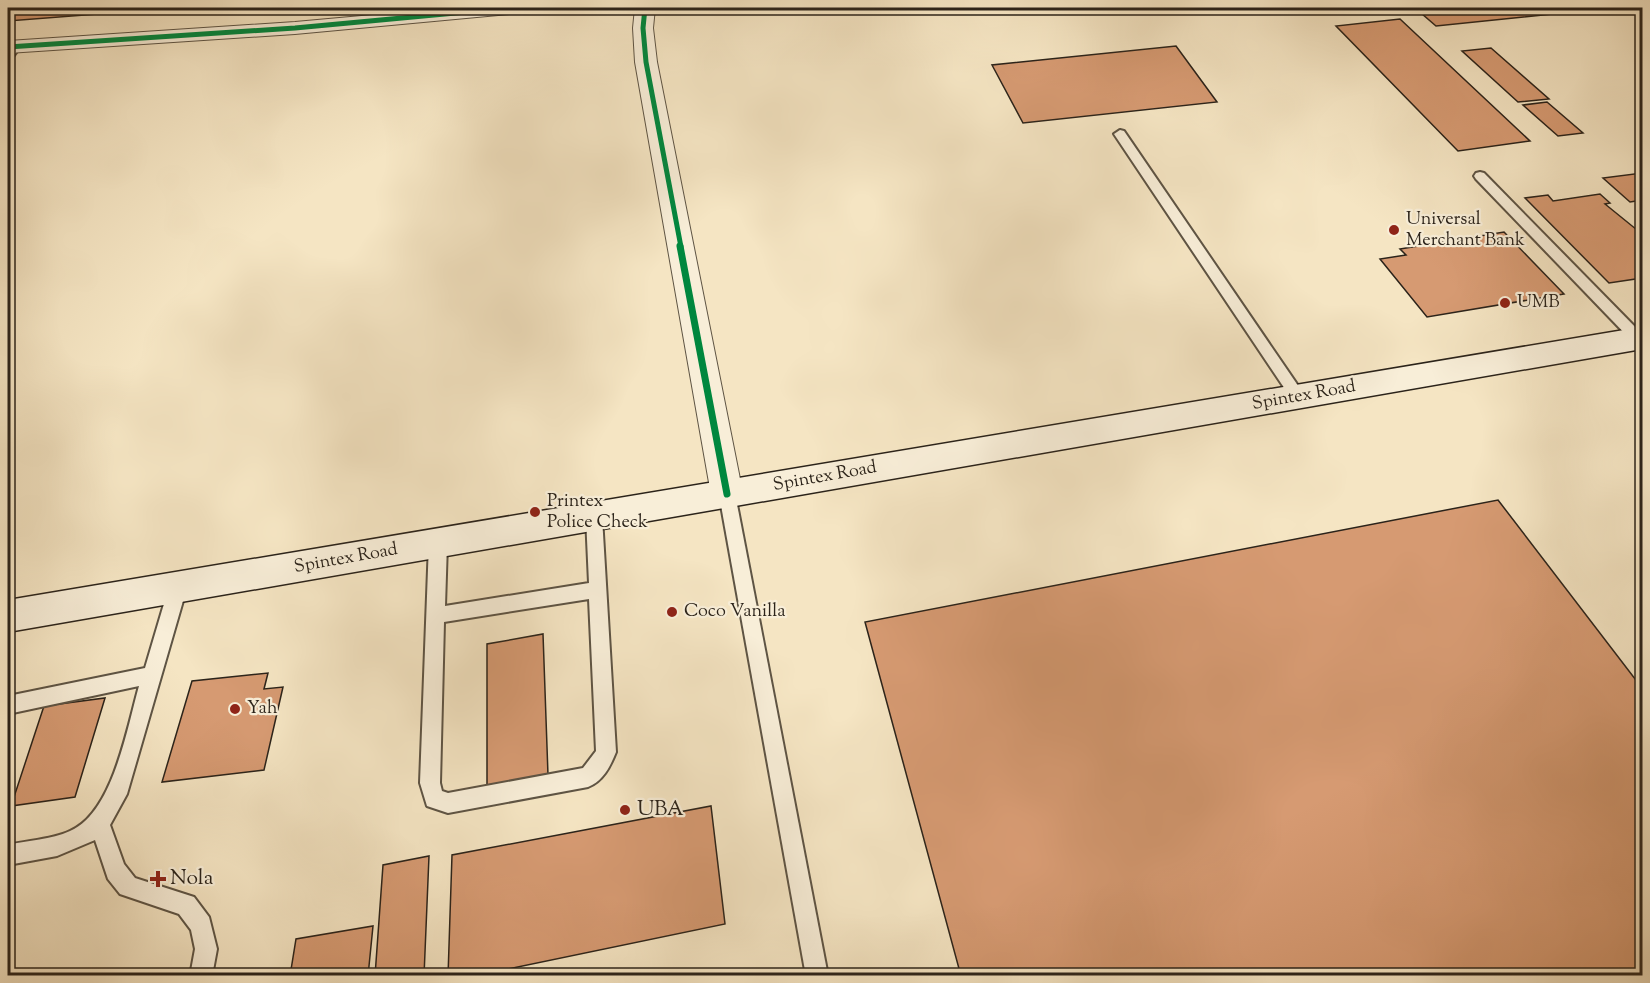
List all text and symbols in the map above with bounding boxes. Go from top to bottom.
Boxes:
place label: Universal Merchant Bank [1406,207,1525,254]
marker: Universal Merchant Bank [1387,223,1401,237]
place label: UMB [1517,290,1560,316]
marker: UMB [1498,296,1512,310]
street label: Spintex Road [1250,374,1358,418]
street label: Spintex Road [771,455,879,499]
place label: Printex Police Check [547,489,648,536]
marker: Printex Police Check [528,505,542,519]
street label: Spintex Road [292,537,400,581]
place label: Coco Vanilla [684,599,786,625]
marker: Coco Vanilla [665,605,679,619]
place label: Yah [247,696,278,722]
marker: Yah [228,702,242,716]
place label: UBA [637,795,684,825]
marker: UBA [618,803,632,817]
place label: Nola [170,864,214,894]
marker: Nola [151,872,165,886]

